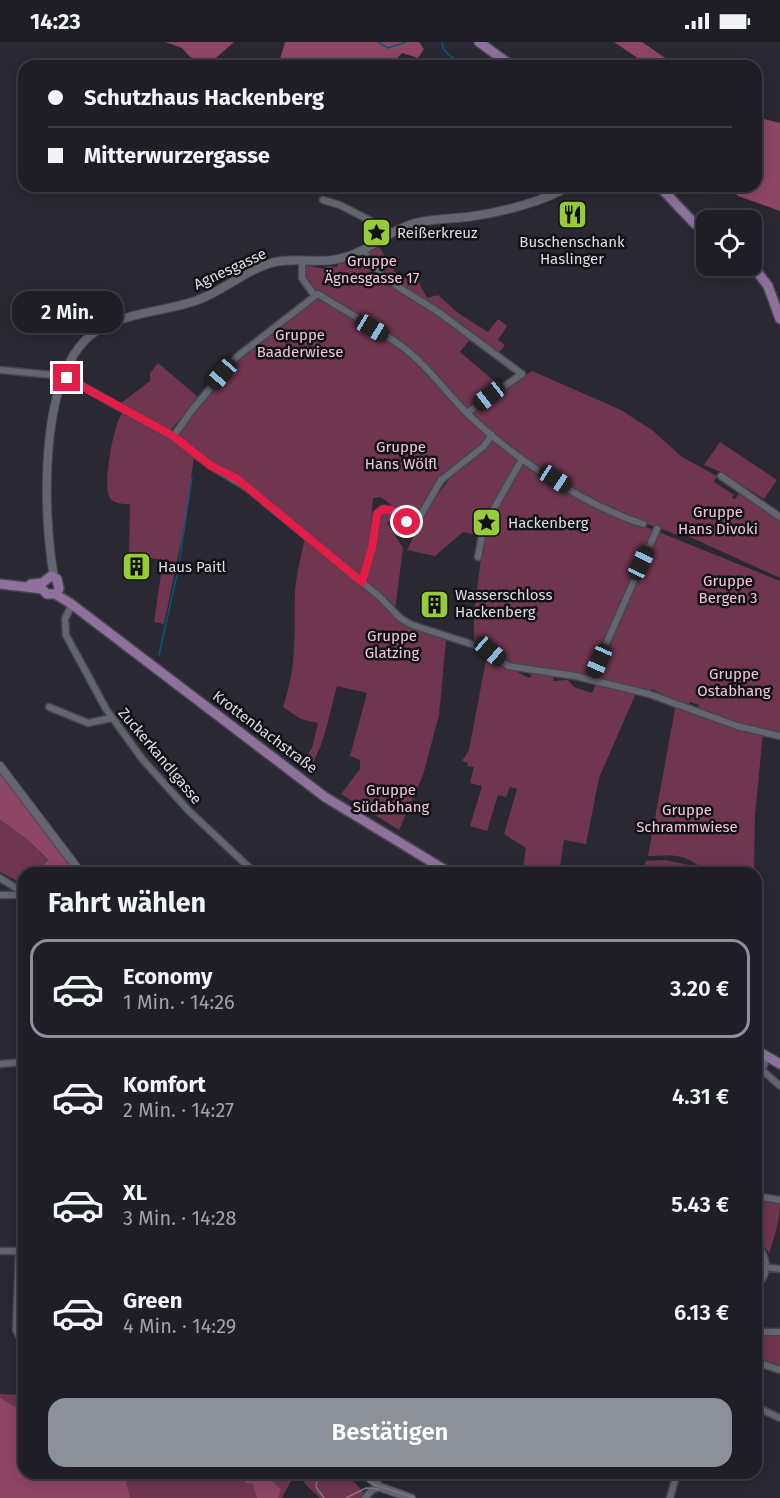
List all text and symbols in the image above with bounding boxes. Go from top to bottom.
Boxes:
text: 14:23 [30,8,81,35]
text: Schutzhaus Hackenberg [84,84,324,111]
text: Mitterwurzergasse [84,142,270,169]
restaurant icon: Buschenschank Haslinger [556,199,588,231]
map controls [696,210,762,276]
button: locate [696,210,762,276]
place icon: Reißerkreuz [360,217,392,249]
place label: Reißerkreuz [397,224,478,242]
place label: Buschenschank Haslinger [519,233,625,268]
street label: Agnesgasse [191,244,269,294]
park label: Gruppe Ägnesgasse 17 [324,252,420,287]
callout: 2 Min. [11,291,122,333]
text: 2 Min. [41,300,94,324]
car [352,311,392,345]
park label: Gruppe Baaderwiese [257,326,343,361]
car [203,355,241,393]
route end [53,364,80,391]
car [469,378,509,414]
park label: Gruppe Hans Wölfl [365,438,437,473]
car [535,462,575,496]
park label: Gruppe Hans Divoki [678,503,758,538]
place icon: Hackenberg [471,507,503,539]
route start [393,508,420,535]
place label: Hackenberg [508,514,589,532]
car [625,543,657,583]
building icon: Haus Paitl [121,551,153,583]
place label: Haus Paitl [158,558,227,576]
park label: Gruppe Bergen 3 [699,572,757,607]
place label: Wasserschloss Hackenberg [455,586,552,621]
building icon: Wasserschloss Hackenberg [418,588,450,620]
park label: Gruppe Glatzing [365,627,420,662]
car [471,632,509,670]
car [583,641,615,681]
park label: Gruppe Ostabhang [697,665,771,700]
street label: Krottenbachstraße [209,687,321,777]
street label: Zuckerkandlgasse [114,704,206,808]
park label: Gruppe Südabhang [353,781,429,816]
park label: Gruppe Schrammwiese [636,801,738,836]
text: Fahrt wählen [48,887,206,919]
icon: car [51,962,105,1016]
text: Economy [123,963,212,990]
text: 3.20 € [670,975,729,1002]
text: 1 Min. · 14:26 [123,990,235,1014]
icon: car [51,1070,105,1124]
text: Komfort [123,1071,206,1098]
text: 4.31 € [672,1083,729,1110]
text: 2 Min. · 14:27 [123,1098,234,1122]
icon: car [51,1178,105,1232]
text: XL [123,1179,147,1206]
text: 5.43 € [671,1191,729,1218]
text: 3 Min. · 14:28 [123,1206,236,1230]
icon: car [51,1286,105,1340]
text: Green [123,1287,182,1314]
text: 6.13 € [674,1299,729,1326]
text: 4 Min. · 14:29 [123,1314,236,1338]
button: Bestätigen [48,1398,732,1467]

